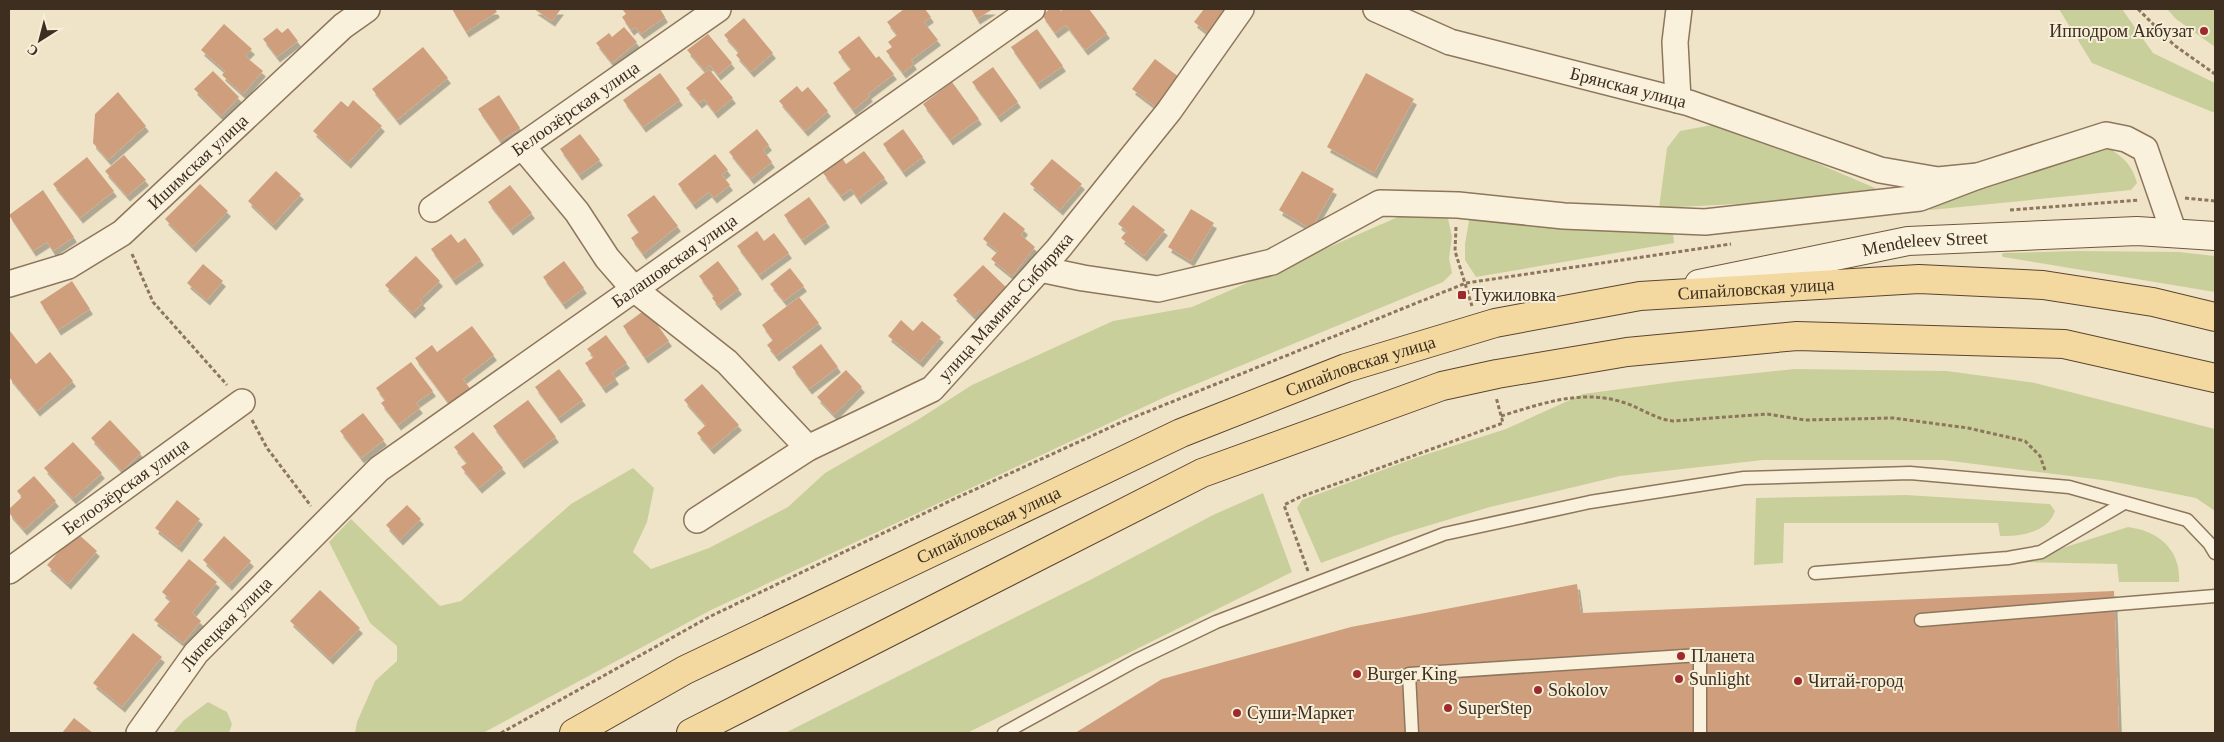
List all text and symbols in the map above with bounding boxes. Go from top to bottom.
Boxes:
north arrow [15,15,65,65]
place label: Ипподром Акбузат [2049,21,2194,41]
marker: Ипподром Акбузат [2198,25,2210,37]
text: С [24,41,41,59]
street label: Белоозёрская улица [508,57,643,160]
street label: Брянская улица [1568,63,1688,112]
street label: Ишимская улица [144,110,252,213]
street label: Балашовская улица [608,210,741,312]
street label: Mendeleev Street [1860,228,1988,260]
street label: улица Мамина-Сибиряка [934,229,1077,385]
street label: Сипайловская улица [1677,274,1835,304]
place label: Тужиловка [1472,285,1556,305]
marker: Тужиловка [1456,289,1468,301]
street label: Сипайловская улица [1283,332,1438,401]
street label: Белоозёрская улица [58,434,193,539]
street label: Сипайловская улица [913,482,1064,568]
street label: Липецкая улица [176,573,276,675]
place label: Планета [1691,646,1755,666]
marker: Планета [1675,650,1687,662]
place label: Burger King [1367,664,1457,684]
marker: Burger King [1351,668,1363,680]
place label: Sunlight [1689,669,1750,689]
place label: Читай-город [1808,671,1904,691]
marker: Sunlight [1673,673,1685,685]
marker: Читай-город [1792,675,1804,687]
place label: Sokolov [1548,680,1608,700]
marker: Sokolov [1532,684,1544,696]
place label: SuperStep [1458,698,1532,718]
marker: SuperStep [1442,702,1454,714]
place label: Суши-Маркет [1247,703,1354,723]
marker: Суши-Маркет [1231,707,1243,719]

